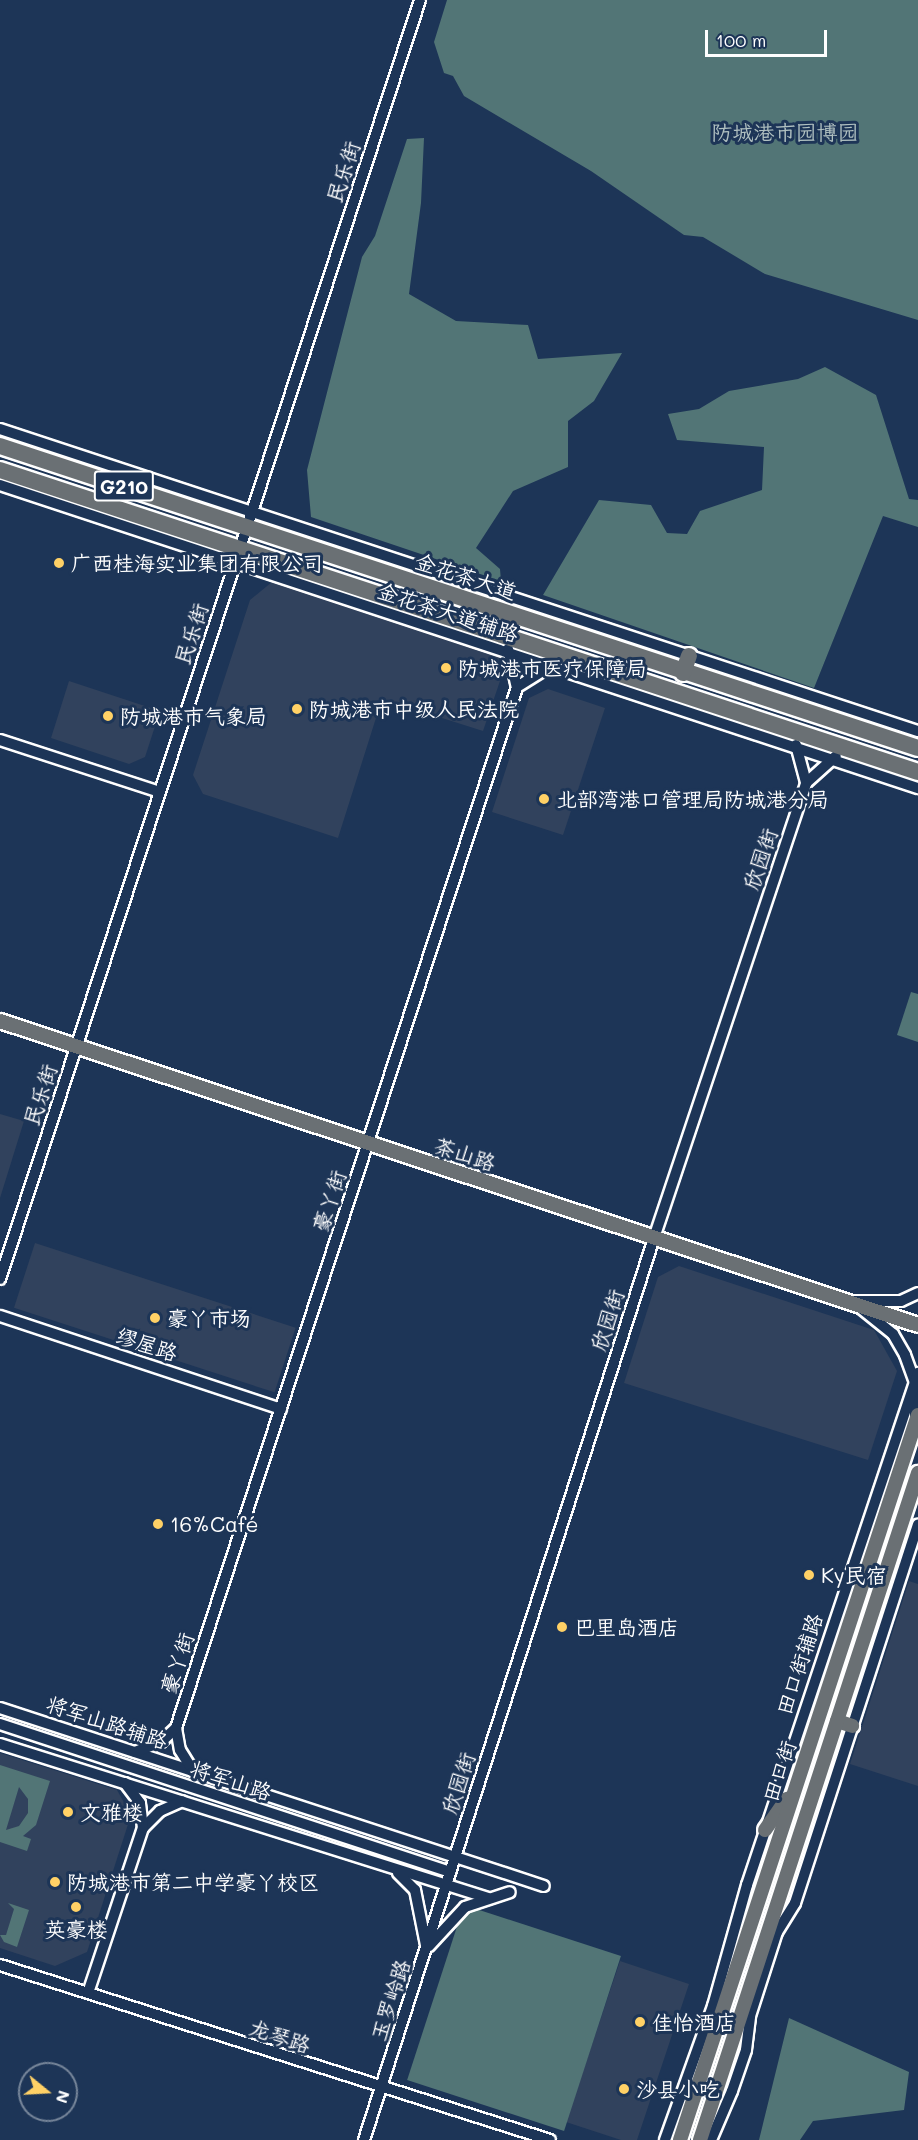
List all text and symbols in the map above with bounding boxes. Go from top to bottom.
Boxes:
scale bar [708,18,830,56]
text: 100 m [716,28,766,52]
park label: 防城港市园博园 [712,119,858,145]
street label: 民乐街 [321,138,365,206]
road number: G210 [92,469,156,503]
street label: 金花茶大道 [412,548,520,604]
place label: 广西桂海实业集团有限公司 [71,550,323,576]
marker: 广西桂海实业集团有限公司 [52,556,66,570]
street label: 金花茶大道辅路 [374,577,522,647]
street label: 民乐街 [169,600,213,668]
place label: 防城港市医疗保障局 [458,655,647,681]
marker: 防城港市医疗保障局 [439,661,453,675]
place label: 防城港市中级人民法院 [309,696,519,722]
marker: 防城港市中级人民法院 [290,702,304,716]
place label: 防城港市气象局 [120,703,267,729]
marker: 防城港市气象局 [101,709,115,723]
place label: 北部湾港口管理局防城港分局 [556,786,829,812]
marker: 北部湾港口管理局防城港分局 [537,792,551,806]
street label: 欣园街 [738,825,782,893]
street label: 民乐街 [18,1061,62,1129]
street label: 茶山路 [431,1132,499,1176]
street label: 豪丫街 [307,1167,351,1235]
street label: 欣园街 [585,1286,629,1354]
place label: 豪丫市场 [167,1305,251,1331]
marker: 豪丫市场 [148,1311,162,1325]
street label: 缪屋路 [113,1322,181,1366]
place label: 16%Café [170,1511,258,1537]
marker: 16%Café [151,1517,165,1531]
place label: Ky民宿 [821,1562,887,1588]
marker: Ky民宿 [802,1568,816,1582]
street label: 田口街辅路 [771,1610,827,1718]
place label: 巴里岛酒店 [574,1614,679,1640]
marker: 巴里岛酒店 [555,1620,569,1634]
street label: 豪丫街 [155,1629,199,1697]
street label: 将军山路辅路 [43,1691,171,1753]
street label: 田口街 [757,1737,801,1805]
street label: 欣园街 [436,1749,480,1817]
street label: 将军山路 [187,1755,275,1805]
place label: 文雅楼 [80,1799,143,1825]
marker: 文雅楼 [61,1805,75,1819]
place label: 防城港市第二中学豪丫校区 [67,1869,319,1895]
marker: 防城港市第二中学豪丫校区 [48,1875,62,1889]
marker: 英豪楼 [69,1900,83,1914]
place label: 英豪楼 [45,1916,107,1942]
street label: 玉罗岭路 [365,1956,415,2044]
place label: 佳怡酒店 [652,2009,736,2035]
street label: 龙琴路 [246,2014,314,2058]
marker: 佳怡酒店 [633,2015,647,2029]
north arrow [18,2062,78,2122]
place label: 沙县小吃 [636,2076,720,2102]
marker: 沙县小吃 [617,2082,631,2096]
text: N [52,2088,76,2106]

